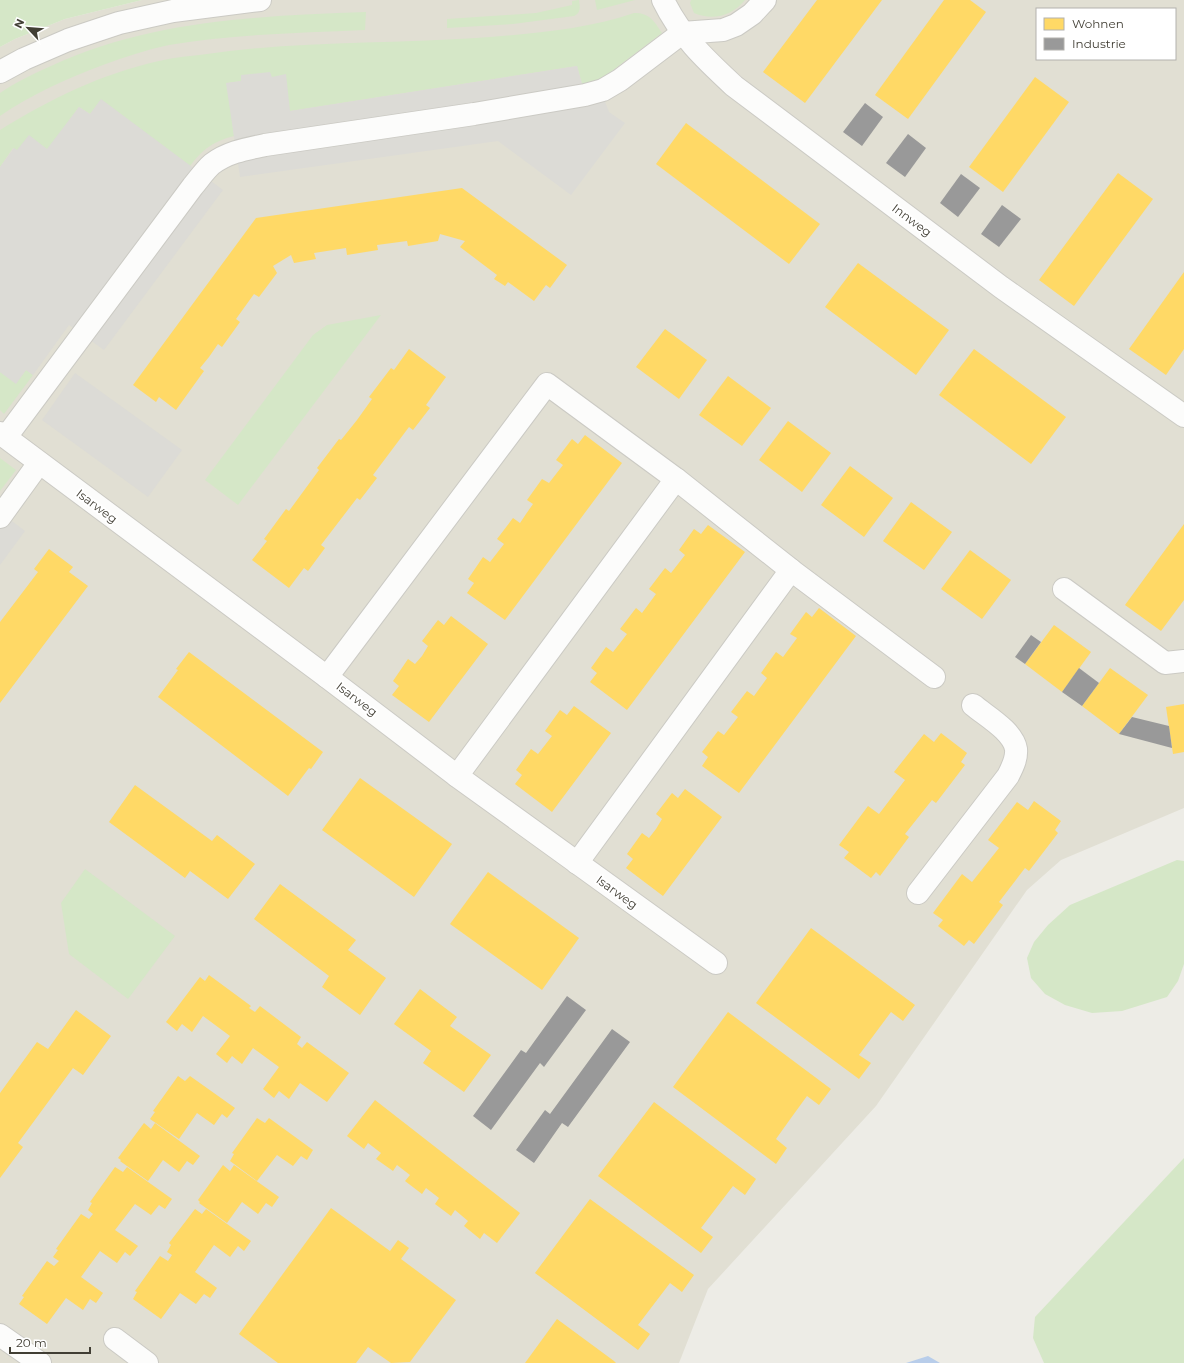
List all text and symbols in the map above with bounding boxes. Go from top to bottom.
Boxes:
north arrow [8,8,48,48]
legend [1036,8,1176,60]
text: Wohnen [1072,16,1124,31]
text: N [11,17,27,31]
text: Industrie [1072,36,1126,51]
street label: Innweg [889,200,935,240]
street label: Isarweg [74,486,120,526]
street label: Isarweg [334,679,380,719]
street label: Isarweg [593,872,641,912]
scale bar [10,1329,90,1355]
text: 20 m [16,1335,47,1350]

